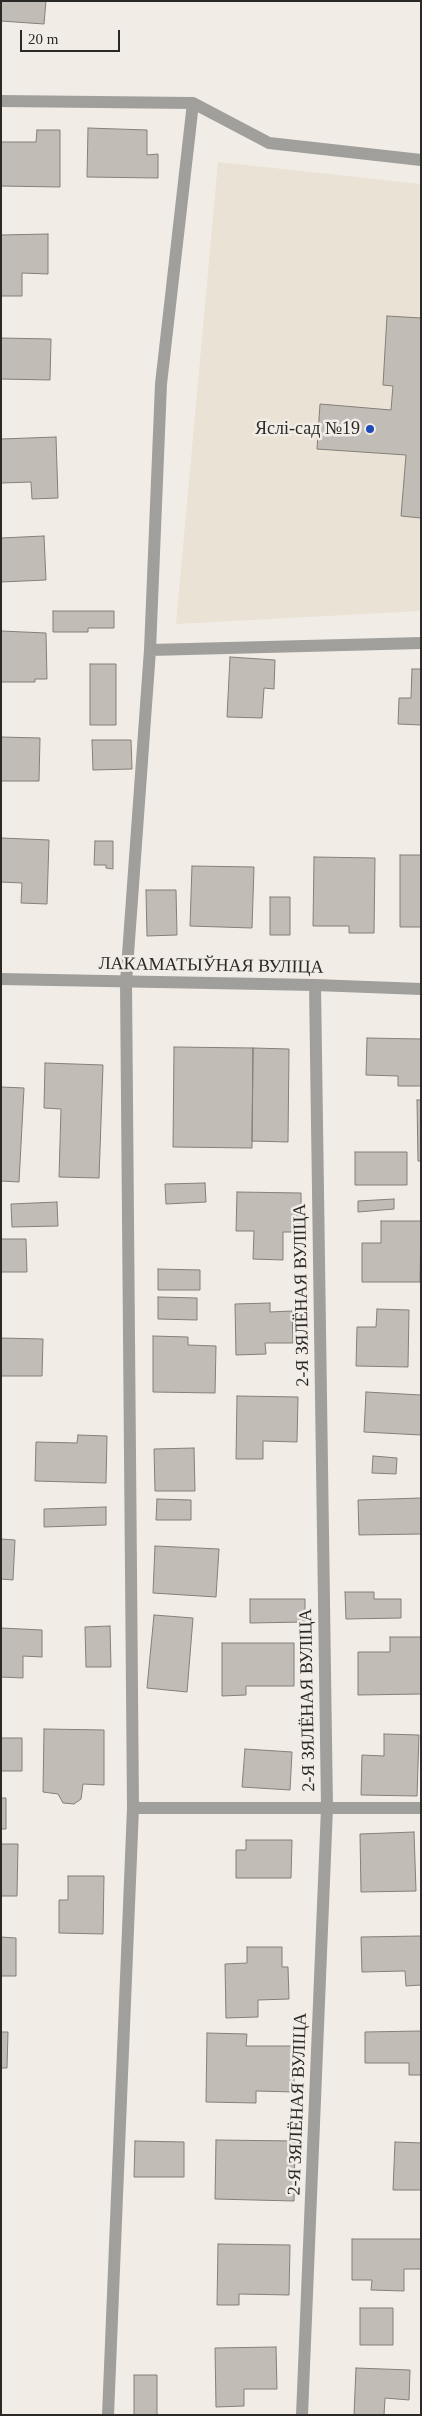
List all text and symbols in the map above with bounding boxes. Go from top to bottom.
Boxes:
scale bar [22,20,122,52]
text: 20 m [28,31,58,47]
place label: Яслі-сад №19 [255,418,360,440]
marker: Яслі-сад №19 [364,423,376,435]
street label: ЛАКАМАТЫЎНАЯ ВУЛІЦА [98,953,324,979]
street label: 2-Я ЗЯЛЁНАЯ ВУЛІЦА [290,1203,314,1387]
street label: 2-Я ЗЯЛЁНАЯ ВУЛІЦА [296,1608,320,1792]
street label: 2-Я ЗЯЛЁНАЯ ВУЛІЦА [284,2012,312,2196]

